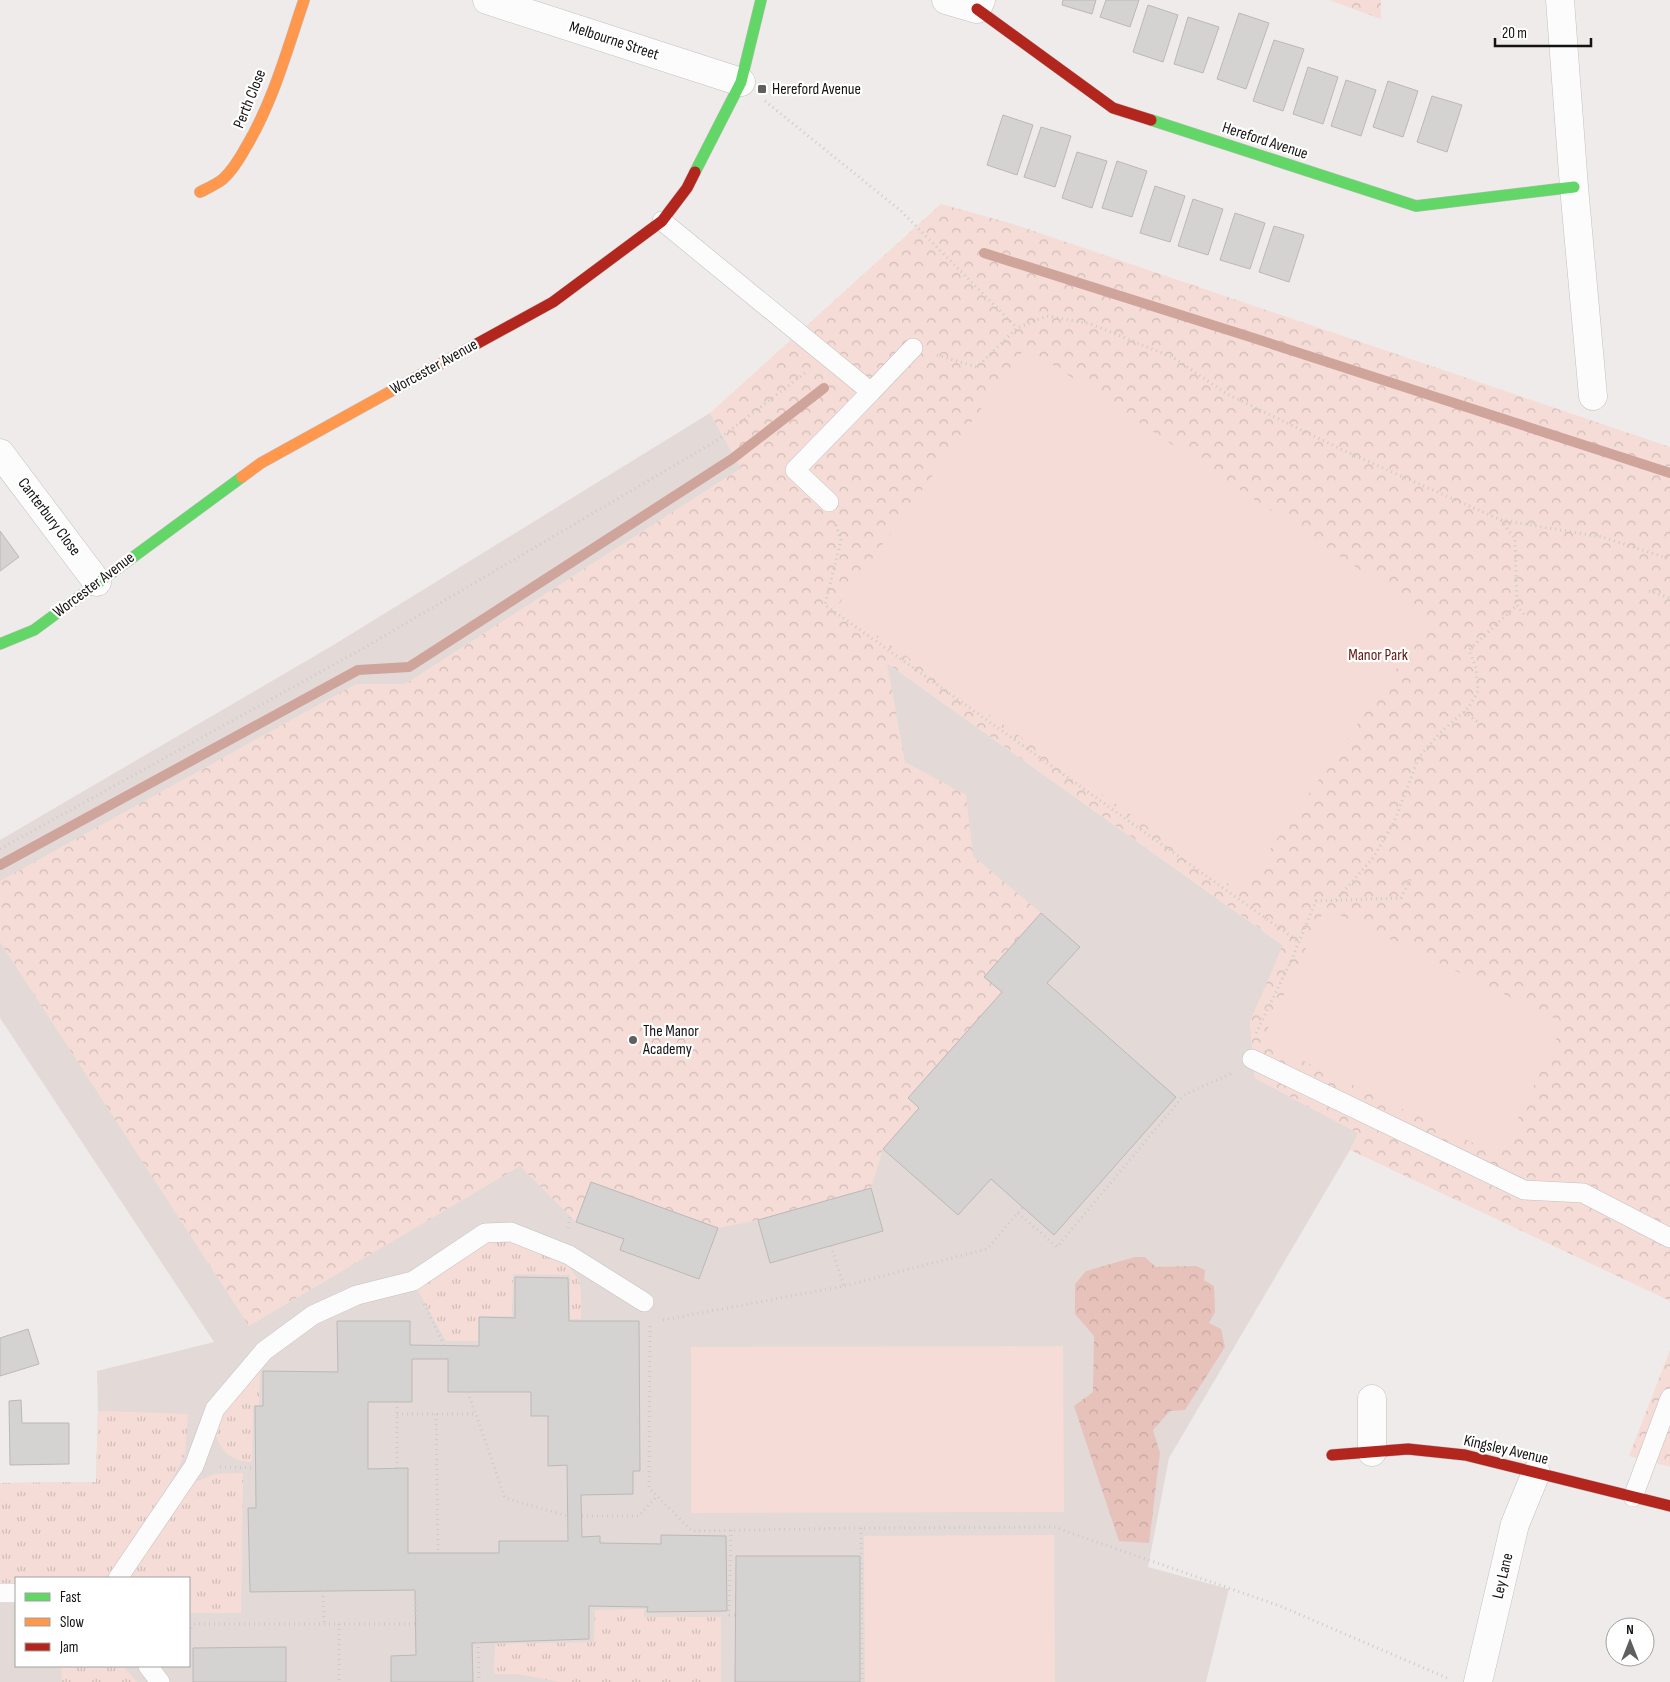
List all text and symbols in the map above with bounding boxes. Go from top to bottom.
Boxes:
scale bar [1495,15,1591,47]
street label: Melbourne Street [567,18,661,64]
text: 20 m [1502,24,1527,43]
street label: Perth Close [230,67,270,131]
place label: Hereford Avenue [772,80,861,99]
marker: Hereford Avenue [756,83,768,95]
street label: Hereford Avenue [1220,118,1310,164]
street label: Worcester Avenue [387,335,481,399]
street label: Canterbury Close [14,474,84,560]
street label: Worcester Avenue [50,548,138,622]
park label: Manor Park [1348,646,1408,665]
place label: The Manor Academy [642,1022,699,1059]
marker: The Manor Academy [627,1034,639,1046]
street label: Kingsley Avenue [1462,1431,1550,1469]
street label: Ley Lane [1489,1551,1517,1601]
legend [15,1577,190,1667]
text: Fast [60,1588,82,1607]
text: Slow [60,1613,84,1632]
north arrow [1605,1617,1655,1667]
text: N [1626,1621,1634,1638]
text: Jam [59,1638,78,1657]

